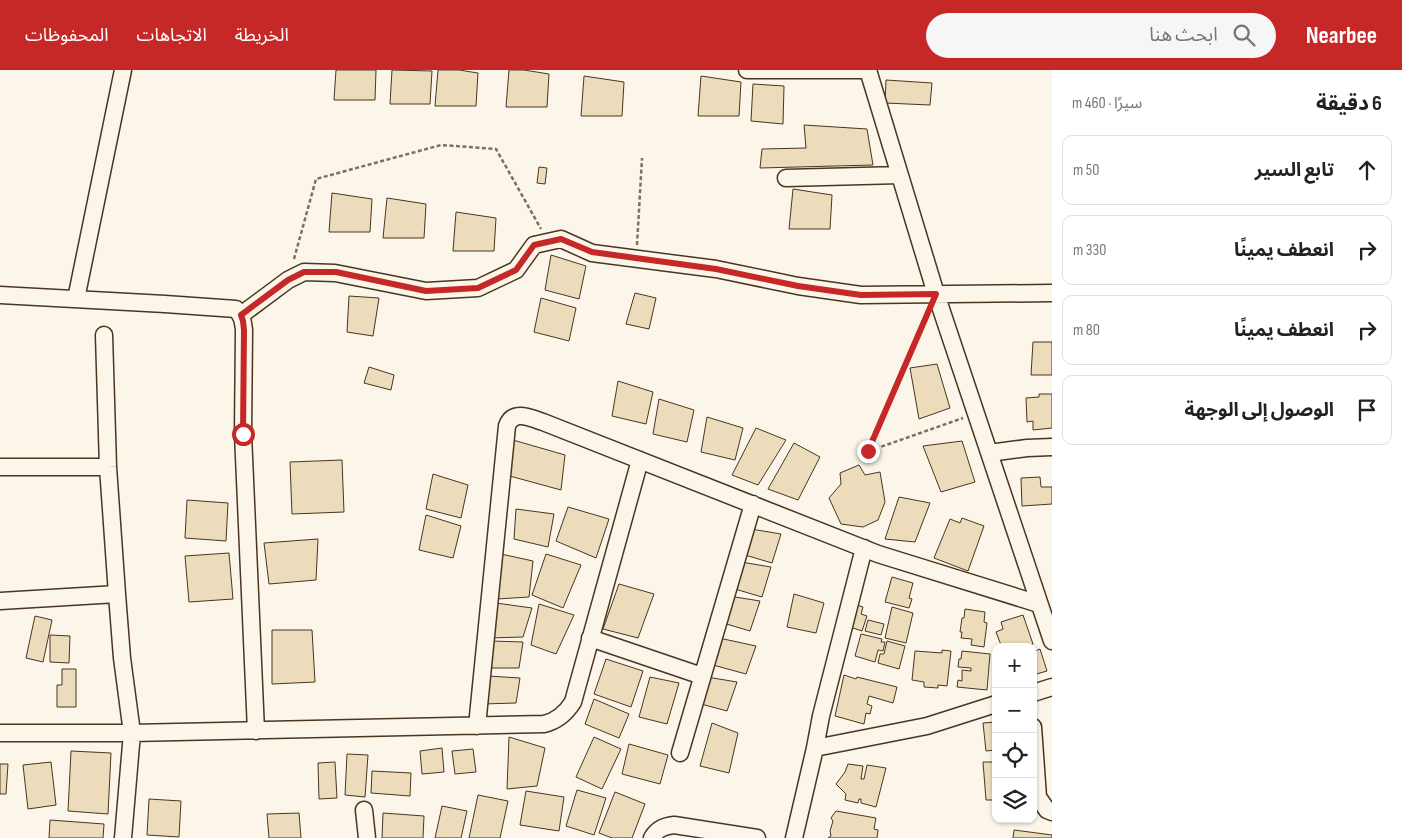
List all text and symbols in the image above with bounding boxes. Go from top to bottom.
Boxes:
search box [926,13,1276,58]
icon: search [1230,21,1258,49]
text: Nearbee [1306,21,1377,50]
text: ابحث هنا [1149,24,1218,47]
text: المحفوظات [25,25,109,46]
text: الاتجاهات [137,25,207,46]
text: الخريطة [235,25,289,46]
text: 6 دقيقة [1316,91,1382,116]
text: سيرًا · 460 m [1072,94,1142,113]
icon: ahead [1353,156,1381,184]
text: تابع السير [1255,159,1334,182]
text: 50 m [1073,161,1099,180]
icon: right [1353,236,1381,264]
text: انعطف يمينًا [1234,239,1334,262]
text: 330 m [1073,241,1106,260]
icon: right [1353,316,1381,344]
text: انعطف يمينًا [1234,319,1334,342]
text: 80 m [1073,321,1100,340]
icon: arrive [1353,396,1381,424]
text: الوصول إلى الوجهة [1185,399,1334,422]
route start [232,423,255,446]
route end [857,440,880,463]
map controls [992,643,1037,823]
button: + [992,643,1037,688]
button: − [992,688,1037,733]
button: locate [992,733,1037,778]
button: layers [992,778,1037,823]

